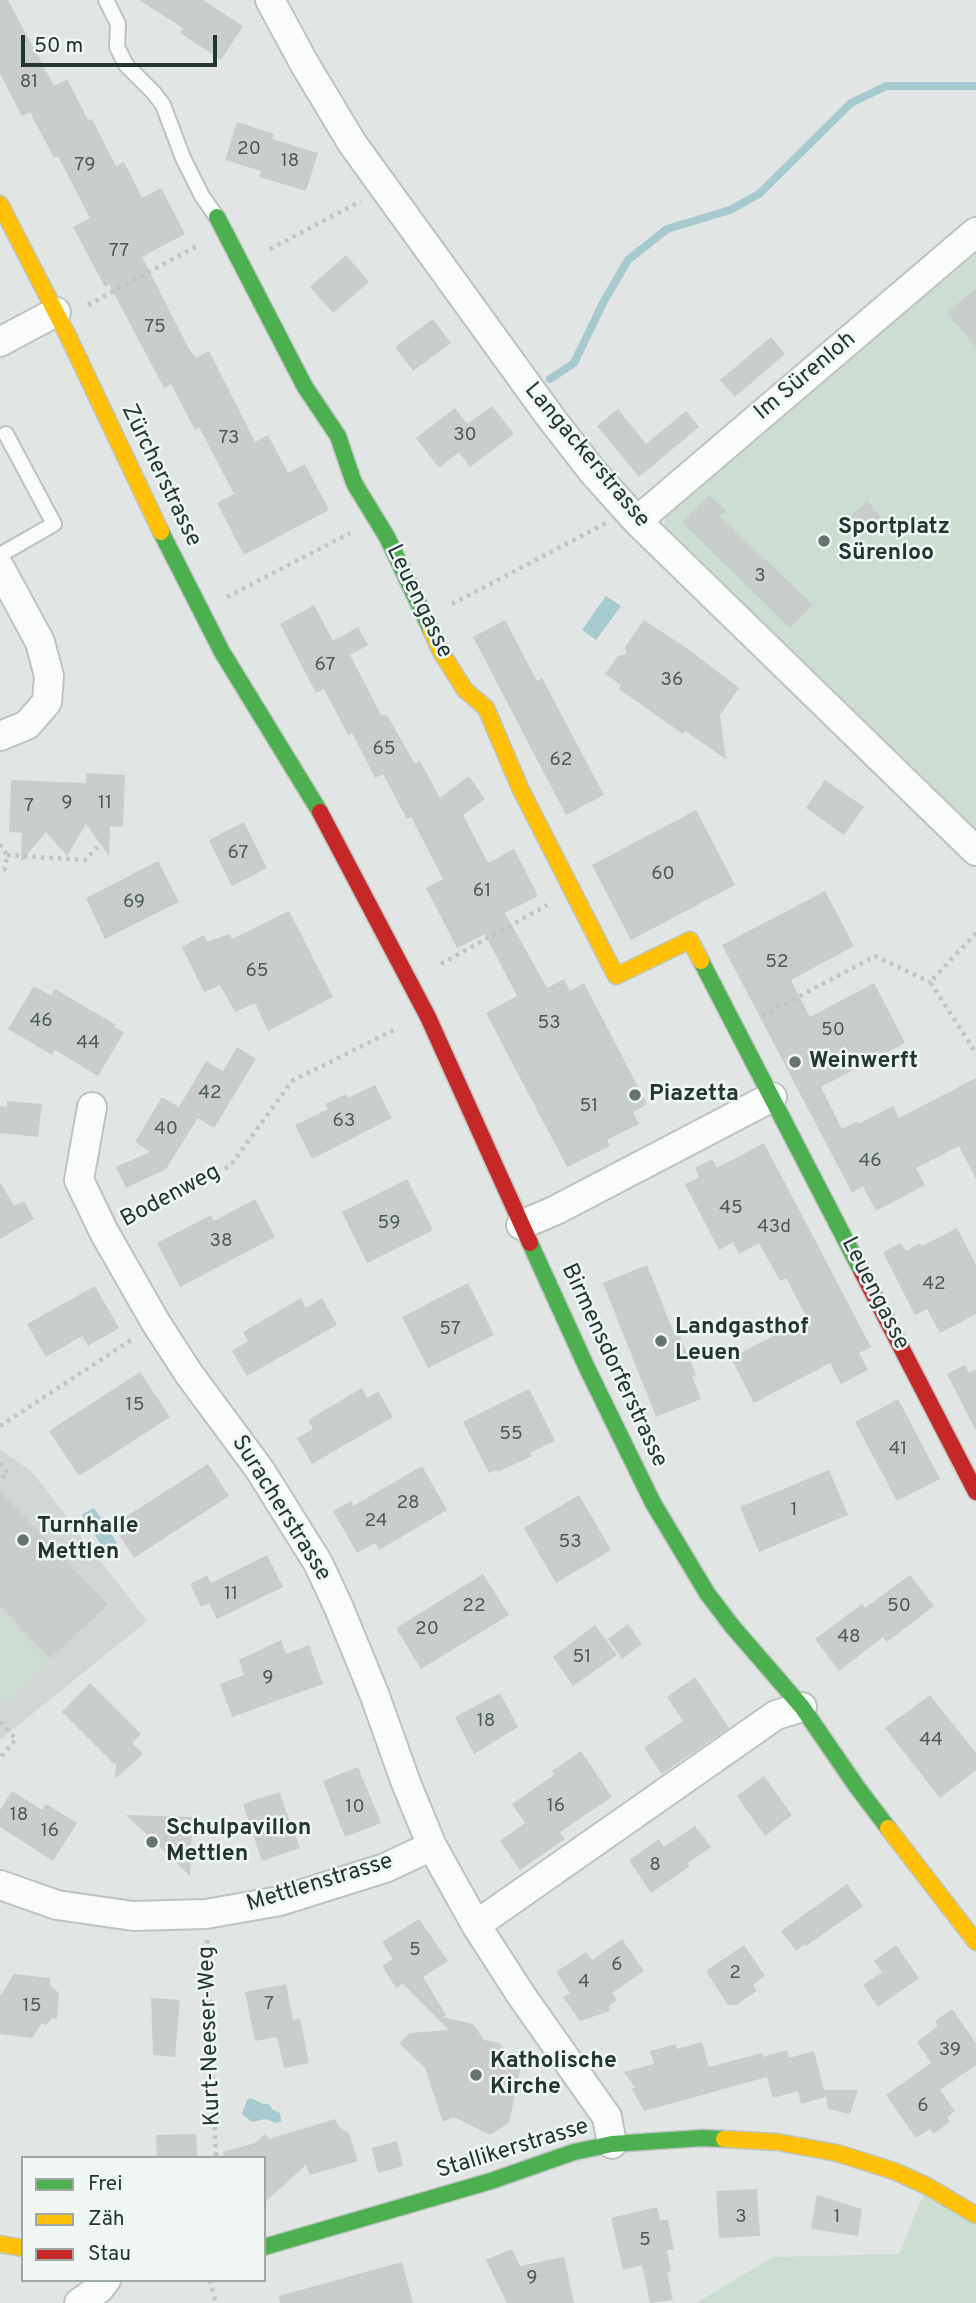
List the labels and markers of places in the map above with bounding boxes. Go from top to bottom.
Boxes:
place label: Sportplatz Sürenloo [838,514,950,568]
marker: Sportplatz Sürenloo [816,533,832,549]
place label: Weinwerft [809,1048,918,1076]
marker: Weinwerft [787,1054,803,1070]
place label: Piazetta [649,1081,739,1109]
marker: Piazetta [627,1087,643,1103]
place label: Landgasthof Leuen [675,1314,809,1368]
marker: Landgasthof Leuen [653,1333,669,1349]
place label: Turnhalle Mettlen [37,1513,139,1567]
marker: Turnhalle Mettlen [15,1532,31,1548]
place label: Schulpavillon Mettlen [166,1815,311,1869]
marker: Schulpavillon Mettlen [144,1834,160,1850]
place label: Katholische Kirche [490,2048,617,2102]
marker: Katholische Kirche [468,2067,484,2083]

